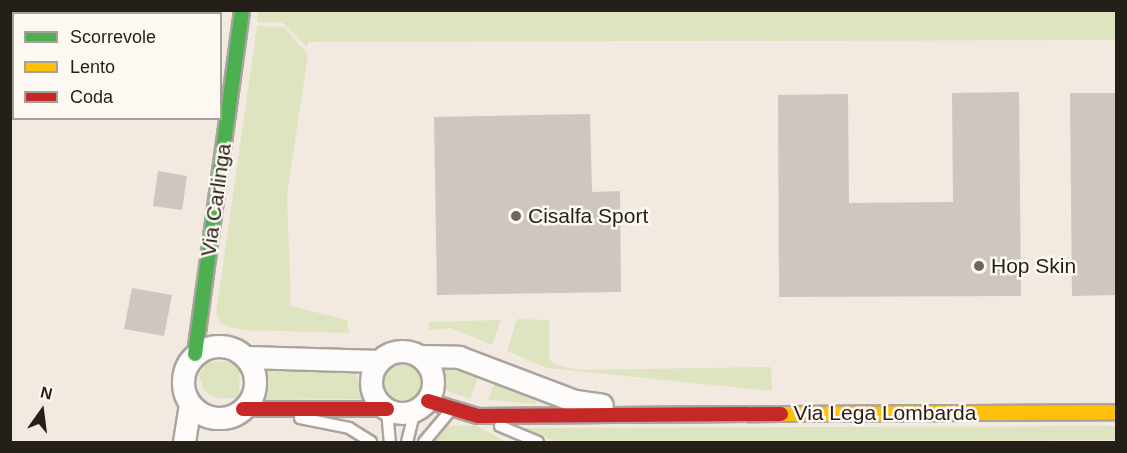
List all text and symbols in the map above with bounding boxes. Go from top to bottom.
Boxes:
legend [12,12,222,120]
text: Scorrevole [70,27,156,47]
text: Lento [70,57,115,77]
text: Coda [70,87,113,107]
street label: Via Carlinga [196,142,236,258]
place label: Cisalfa Sport [528,203,648,229]
marker: Cisalfa Sport [509,209,523,223]
place label: Hop Skin [991,253,1076,279]
marker: Hop Skin [972,259,986,273]
north arrow [12,381,72,441]
text: N [39,383,54,403]
street label: Via Lega Lombarda [794,400,976,426]

